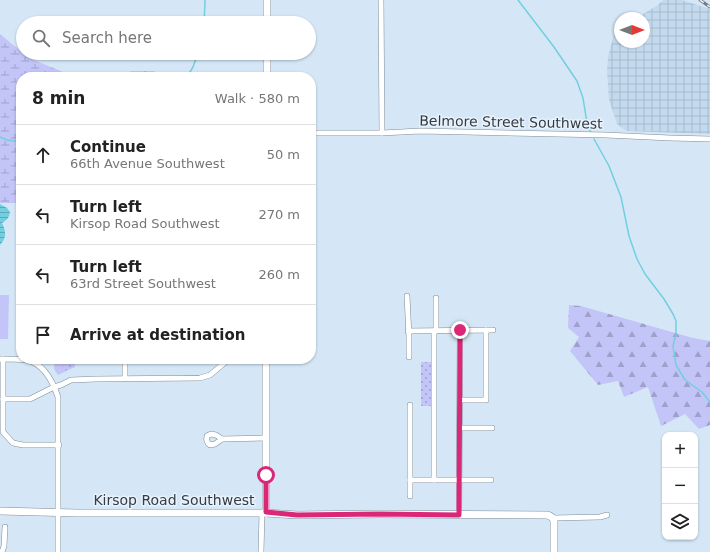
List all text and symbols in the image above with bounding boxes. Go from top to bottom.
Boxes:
north arrow [614,12,650,48]
search box [16,16,316,60]
icon: search [30,27,52,49]
text: Search here [62,29,152,47]
text: 8 min [32,88,85,108]
text: Walk · 580 m [215,91,300,106]
street label: Belmore Street Southwest [419,112,603,132]
text: Continue [70,138,146,156]
icon: ahead [32,144,54,166]
text: 50 m [267,147,300,162]
text: 66th Avenue Southwest [70,156,225,171]
text: Turn left [70,198,142,216]
icon: left [32,204,54,226]
text: 270 m [258,207,300,222]
text: Kirsop Road Southwest [70,216,220,231]
text: Turn left [70,258,142,276]
icon: left [32,264,54,286]
text: 260 m [258,267,300,282]
text: 63rd Street Southwest [70,276,216,291]
route end [451,321,469,339]
icon: arrive [32,324,54,346]
text: Arrive at destination [70,326,245,344]
map controls [662,432,698,540]
button: + [662,432,698,468]
route start [257,466,275,484]
button: − [662,468,698,504]
street label: Kirsop Road Southwest [93,492,255,508]
button: layers [662,504,698,540]

